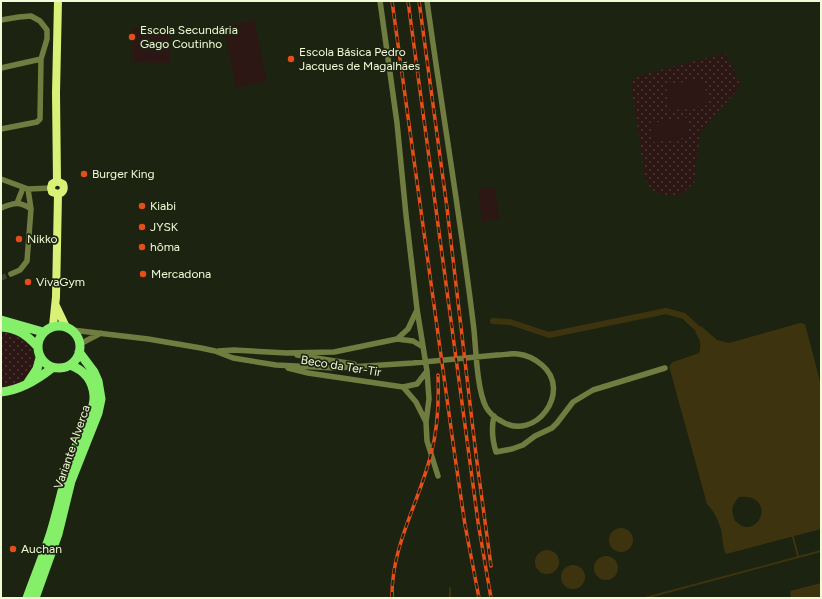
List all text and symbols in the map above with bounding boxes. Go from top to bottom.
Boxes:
place label: Escola Secundária Gago Coutinho [140,23,238,51]
marker: Escola Secundária Gago Coutinho [127,32,137,42]
place label: Escola Básica Pedro Jacques de Magalhães [299,45,421,73]
marker: Escola Básica Pedro Jacques de Magalhães [286,54,296,64]
place label: Burger King [92,167,155,181]
marker: Burger King [79,169,89,179]
place label: Kiabi [150,199,176,213]
marker: Kiabi [137,201,147,211]
place label: JYSK [150,220,179,234]
marker: JYSK [137,222,147,232]
place label: Nikko [27,232,58,246]
marker: Nikko [14,234,24,244]
place label: hôma [150,240,180,254]
marker: hôma [137,242,147,252]
place label: Mercadona [151,267,211,281]
marker: Mercadona [138,269,148,279]
place label: VivaGym [36,275,85,289]
marker: VivaGym [23,277,33,287]
street label: Beco da Ter-Tir [300,353,382,379]
street label: Variante Alverca [51,403,93,491]
place label: Auchan [21,542,62,556]
marker: Auchan [8,544,18,554]

